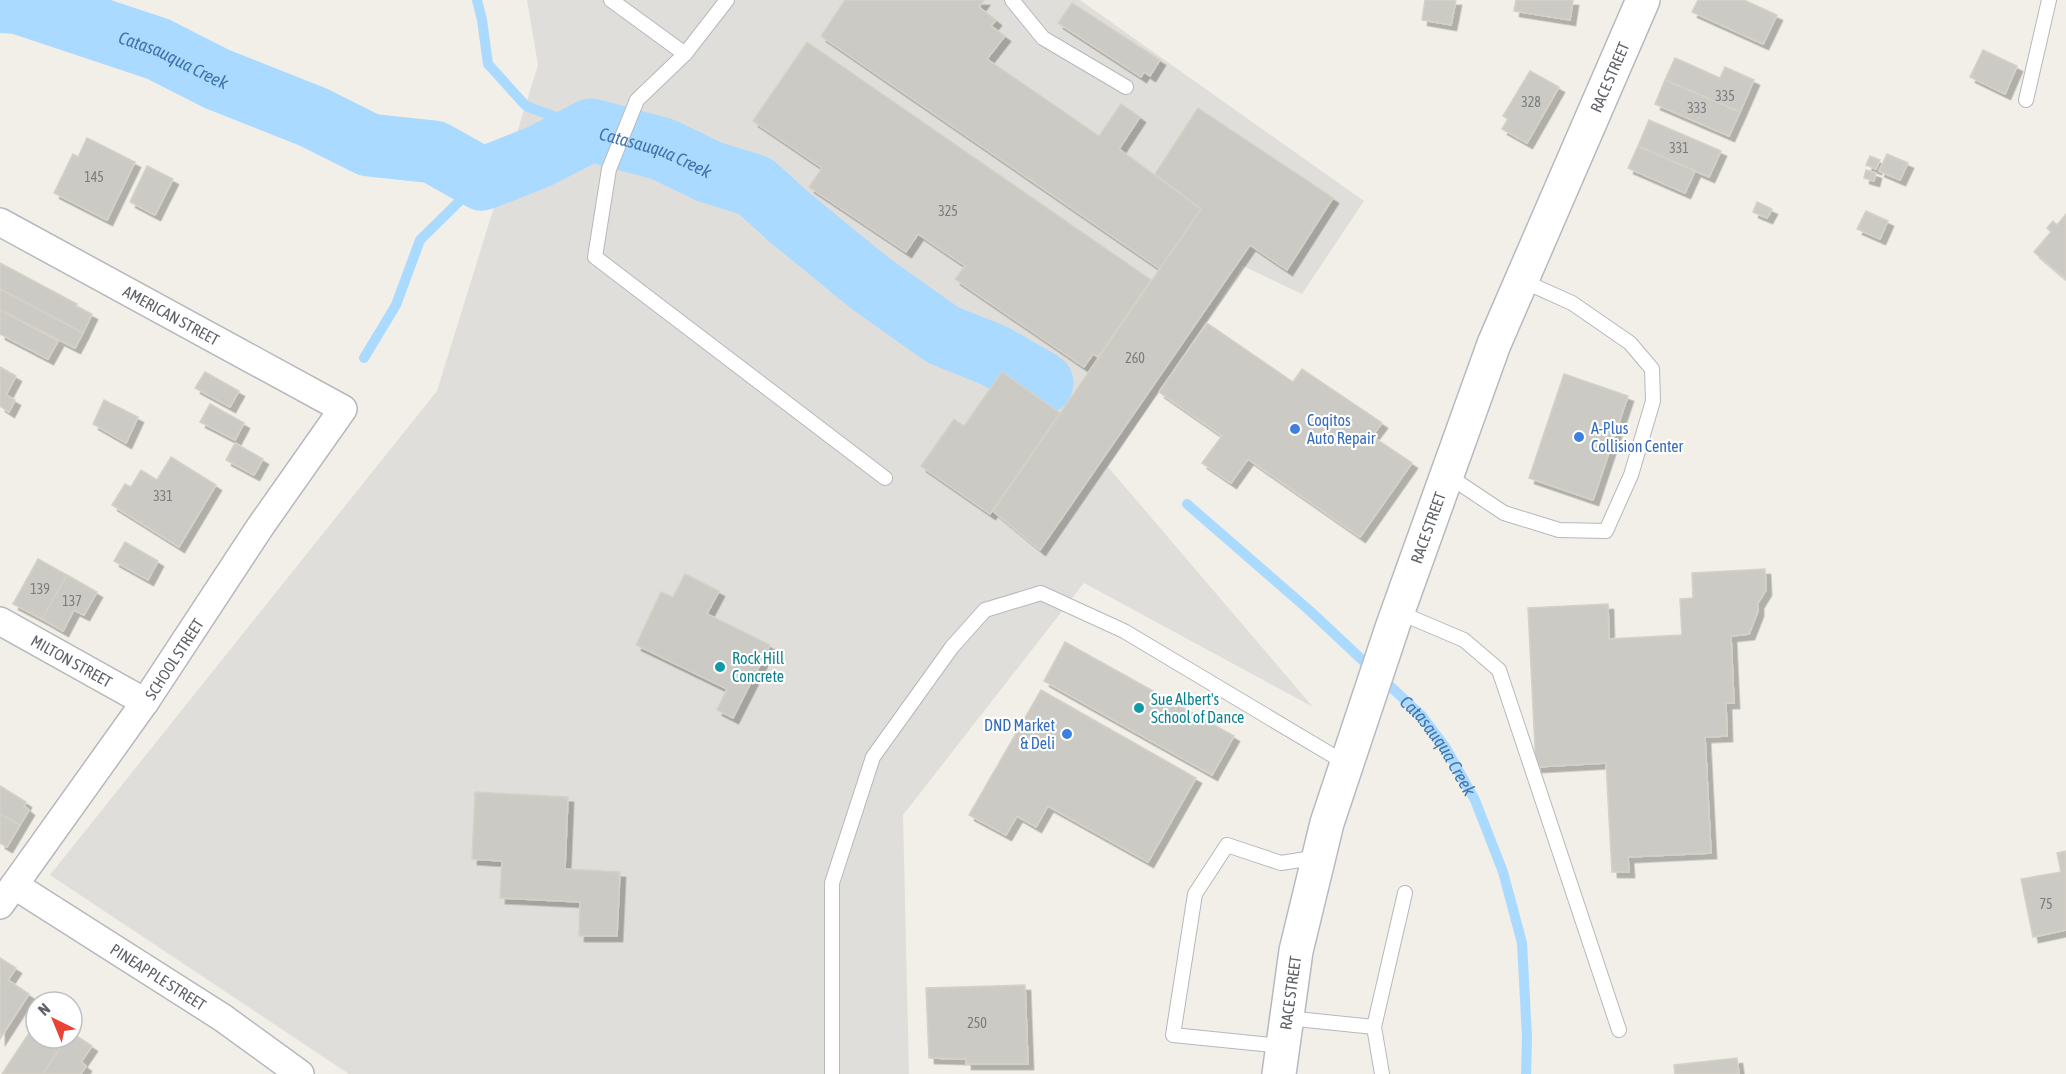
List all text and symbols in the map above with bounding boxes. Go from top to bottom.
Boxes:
water label: Catasauqua Creek [116,26,232,93]
street label: RACE STREET [1587,39,1633,115]
house number: 335 [1715,88,1735,104]
house number: 328 [1521,94,1541,110]
house number: 333 [1687,100,1707,116]
water label: Catasauqua Creek [597,122,716,182]
house number: 331 [1669,140,1689,156]
house number: 145 [84,169,104,185]
house number: 325 [938,203,958,219]
street label: AMERICAN STREET [120,282,222,349]
house number: 260 [1125,350,1145,366]
place label: Coqitos Auto Repair [1307,411,1376,448]
place label: A-Plus Collision Center [1591,419,1684,455]
marker: Coqitos Auto Repair [1288,422,1302,436]
marker: A-Plus Collision Center [1572,430,1586,444]
house number: 331 [153,488,173,504]
street label: RACE STREET [1407,490,1449,566]
house number: 139 [30,581,50,597]
house number: 137 [62,593,82,609]
street label: SCHOOL STREET [141,615,207,703]
street label: MILTON STREET [28,631,115,691]
place label: Rock Hill Concrete [732,649,785,685]
marker: Rock Hill Concrete [713,660,727,674]
place label: Sue Albert's School of Dance [1151,690,1244,726]
water label: Catasauqua Creek [1396,691,1481,800]
marker: Sue Albert's School of Dance [1132,701,1146,715]
place label: DND Market & Deli [984,716,1055,752]
marker: DND Market & Deli [1060,727,1074,741]
house number: 75 [2039,896,2053,912]
street label: PINEAPPLE STREET [107,940,209,1014]
street label: RACE STREET [1276,955,1304,1031]
north arrow [24,990,84,1050]
text: N [34,999,53,1019]
house number: 250 [967,1015,987,1031]

